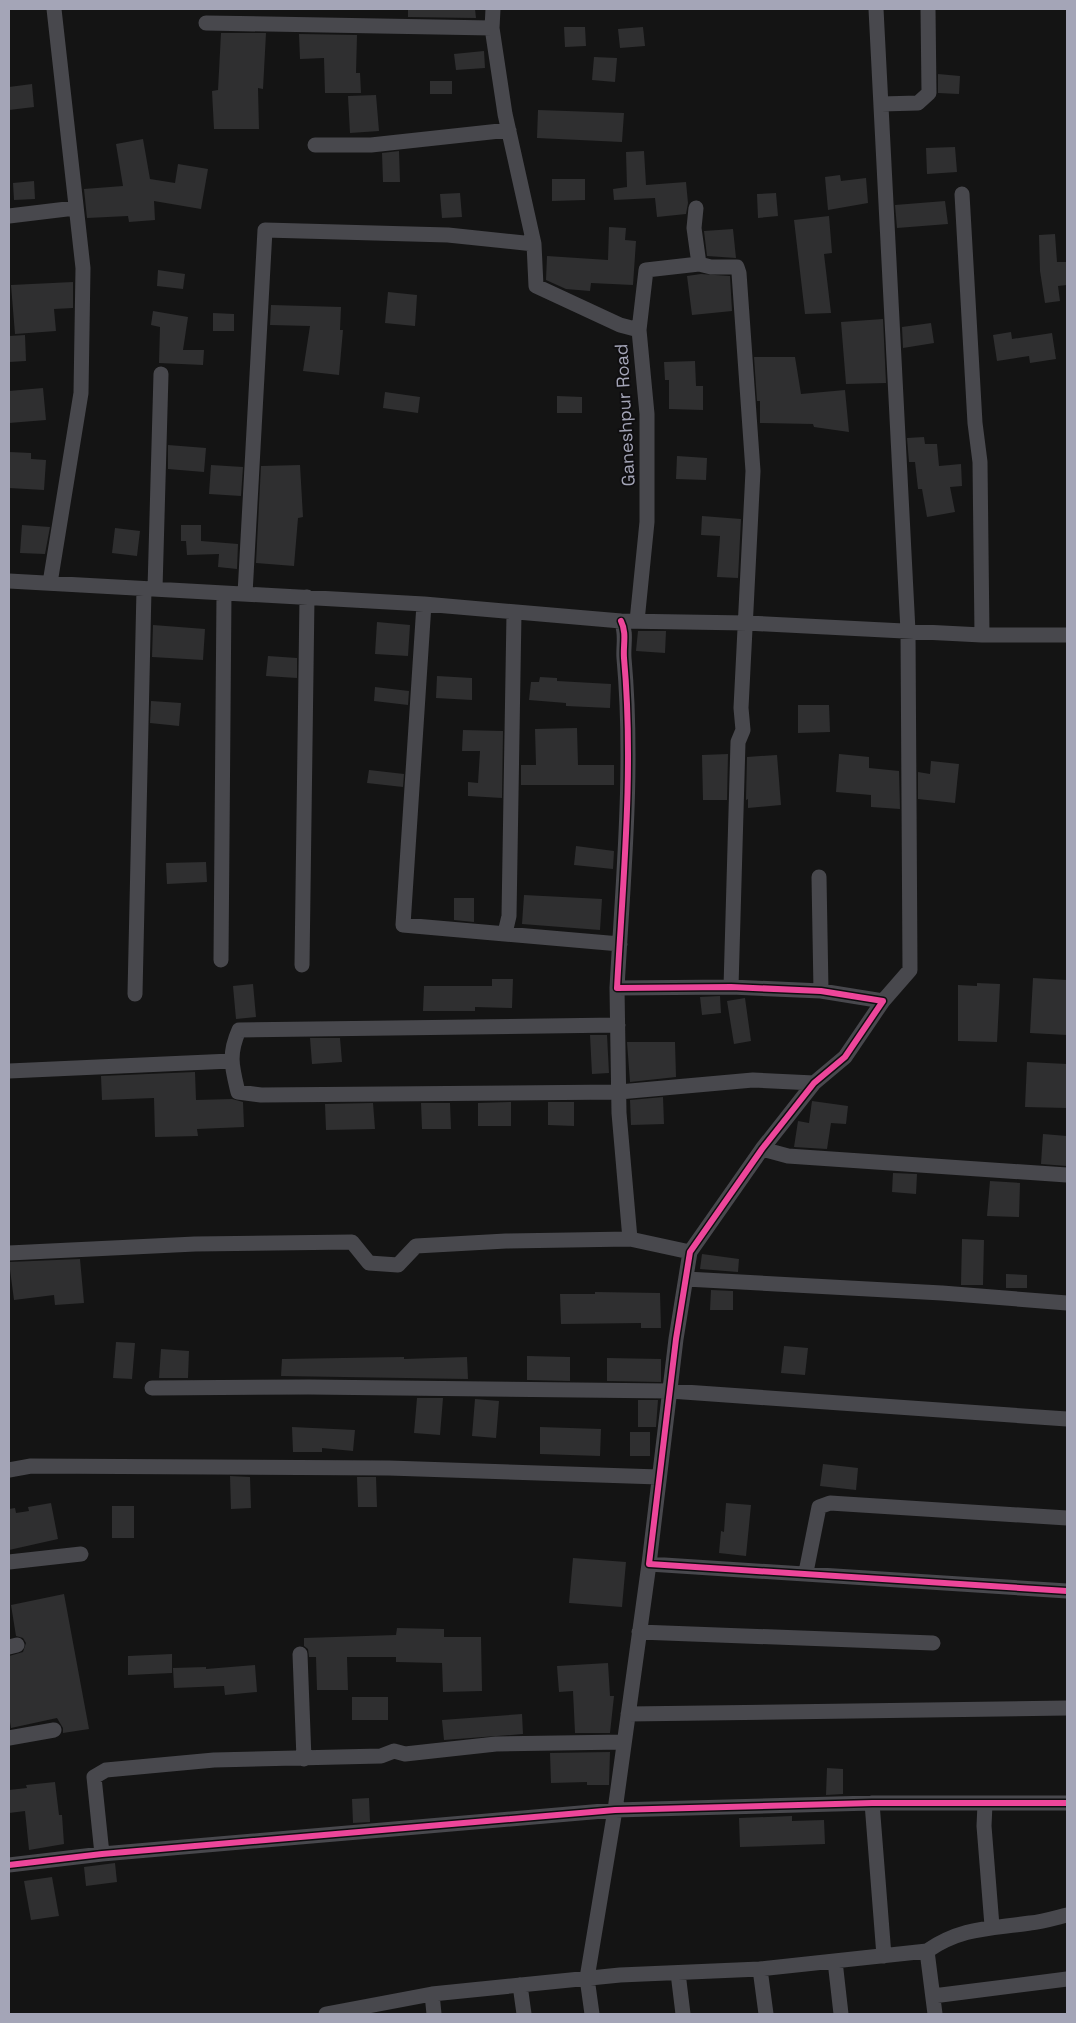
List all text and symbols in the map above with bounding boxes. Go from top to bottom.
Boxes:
street label: Ganeshpur Road [609,343,640,487]

